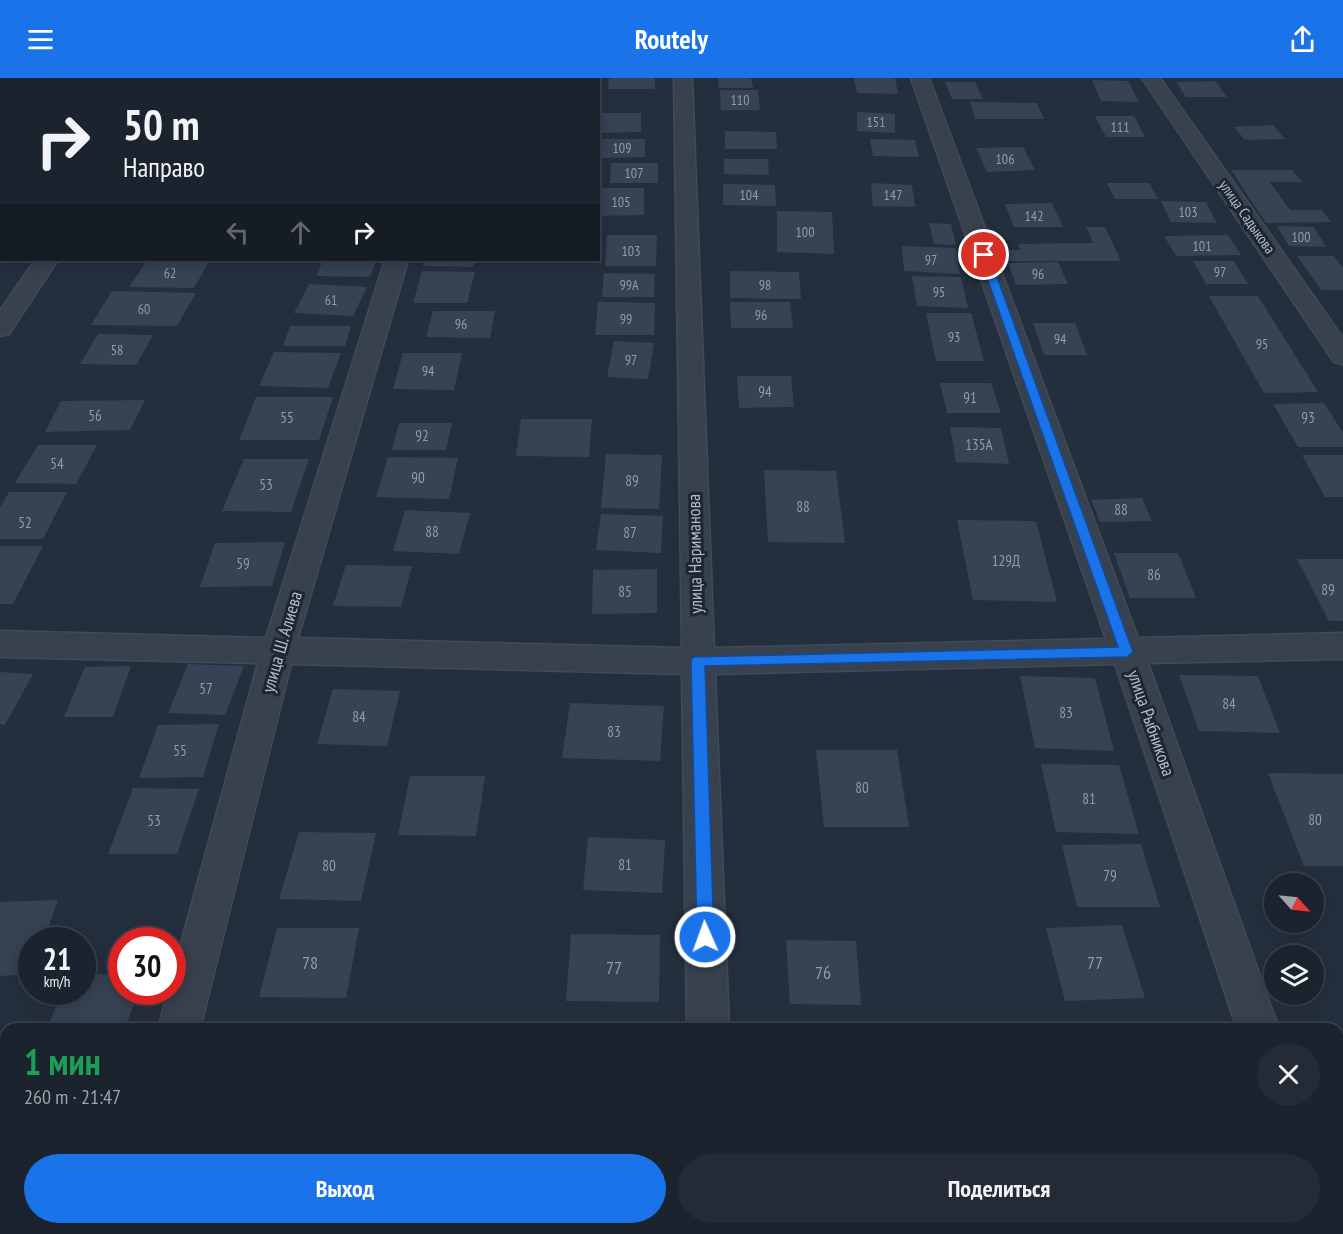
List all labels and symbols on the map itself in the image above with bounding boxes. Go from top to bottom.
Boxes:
house number: 110 [731,91,749,109]
house number: 151 [867,113,885,131]
house number: 111 [1111,118,1129,136]
house number: 109 [613,139,631,157]
house number: 106 [996,150,1014,168]
house number: 107 [625,164,643,182]
street label: улица Садыкова [1215,176,1280,257]
house number: 104 [740,186,759,204]
house number: 147 [884,186,902,204]
house number: 105 [612,193,630,211]
house number: 103 [1179,203,1197,221]
house number: 142 [1025,207,1043,225]
house number: 100 [796,223,814,241]
house number: 100 [1292,228,1310,246]
pin [958,229,1009,280]
house number: 101 [1193,237,1211,255]
house number: 103 [622,242,640,260]
house number: 97 [925,251,937,269]
house number: 97 [1214,263,1226,281]
house number: 62 [164,264,176,282]
house number: 96 [1032,265,1044,283]
house number: 99А [619,276,639,294]
house number: 98 [759,276,771,294]
house number: 95 [933,283,945,301]
house number: 61 [325,291,337,309]
house number: 60 [138,300,150,318]
house number: 96 [755,306,767,324]
house number: 99 [620,310,632,328]
house number: 96 [455,315,467,333]
house number: 93 [948,328,960,346]
house number: 94 [1054,330,1067,348]
house number: 95 [1256,335,1268,353]
house number: 58 [111,341,123,359]
house number: 97 [625,351,637,369]
house number: 94 [422,362,435,380]
house number: 94 [758,382,772,401]
house number: 91 [963,388,977,407]
house number: 56 [88,406,102,425]
house number: 55 [280,408,294,427]
house number: 93 [1301,408,1315,427]
house number: 92 [415,426,429,445]
house number: 135А [965,435,994,454]
house number: 54 [50,454,64,473]
house number: 90 [411,468,425,487]
house number: 89 [625,471,639,490]
house number: 53 [259,475,273,494]
street label: улица Нариманова [682,494,707,614]
house number: 88 [796,497,810,516]
house number: 88 [1114,500,1128,519]
house number: 52 [18,513,32,532]
house number: 88 [425,522,439,541]
house number: 87 [623,523,637,542]
house number: 129Д [992,551,1020,570]
house number: 59 [236,554,250,573]
house number: 86 [1147,565,1161,584]
house number: 89 [1321,580,1335,599]
house number: 85 [618,582,632,601]
street label: улица Ш. Алиева [256,589,307,695]
street label: улица Рыбникова [1123,667,1180,779]
house number: 57 [199,679,213,698]
house number: 84 [1222,694,1236,713]
house number: 83 [1059,703,1073,722]
house number: 84 [352,707,366,726]
house number: 83 [607,722,621,741]
house number: 55 [173,741,187,760]
house number: 80 [855,778,869,797]
house number: 81 [1082,789,1096,808]
house number: 80 [1308,810,1322,829]
house number: 53 [147,811,161,830]
house number: 81 [618,855,632,874]
house number: 80 [322,856,336,875]
house number: 79 [1103,866,1117,885]
north arrow [1264,873,1324,933]
position arrow [673,905,737,969]
speed limit sign: 30 [108,927,186,1005]
house number: 78 [302,951,318,974]
house number: 77 [1087,951,1103,974]
house number: 77 [606,956,622,979]
house number: 76 [815,961,831,984]

